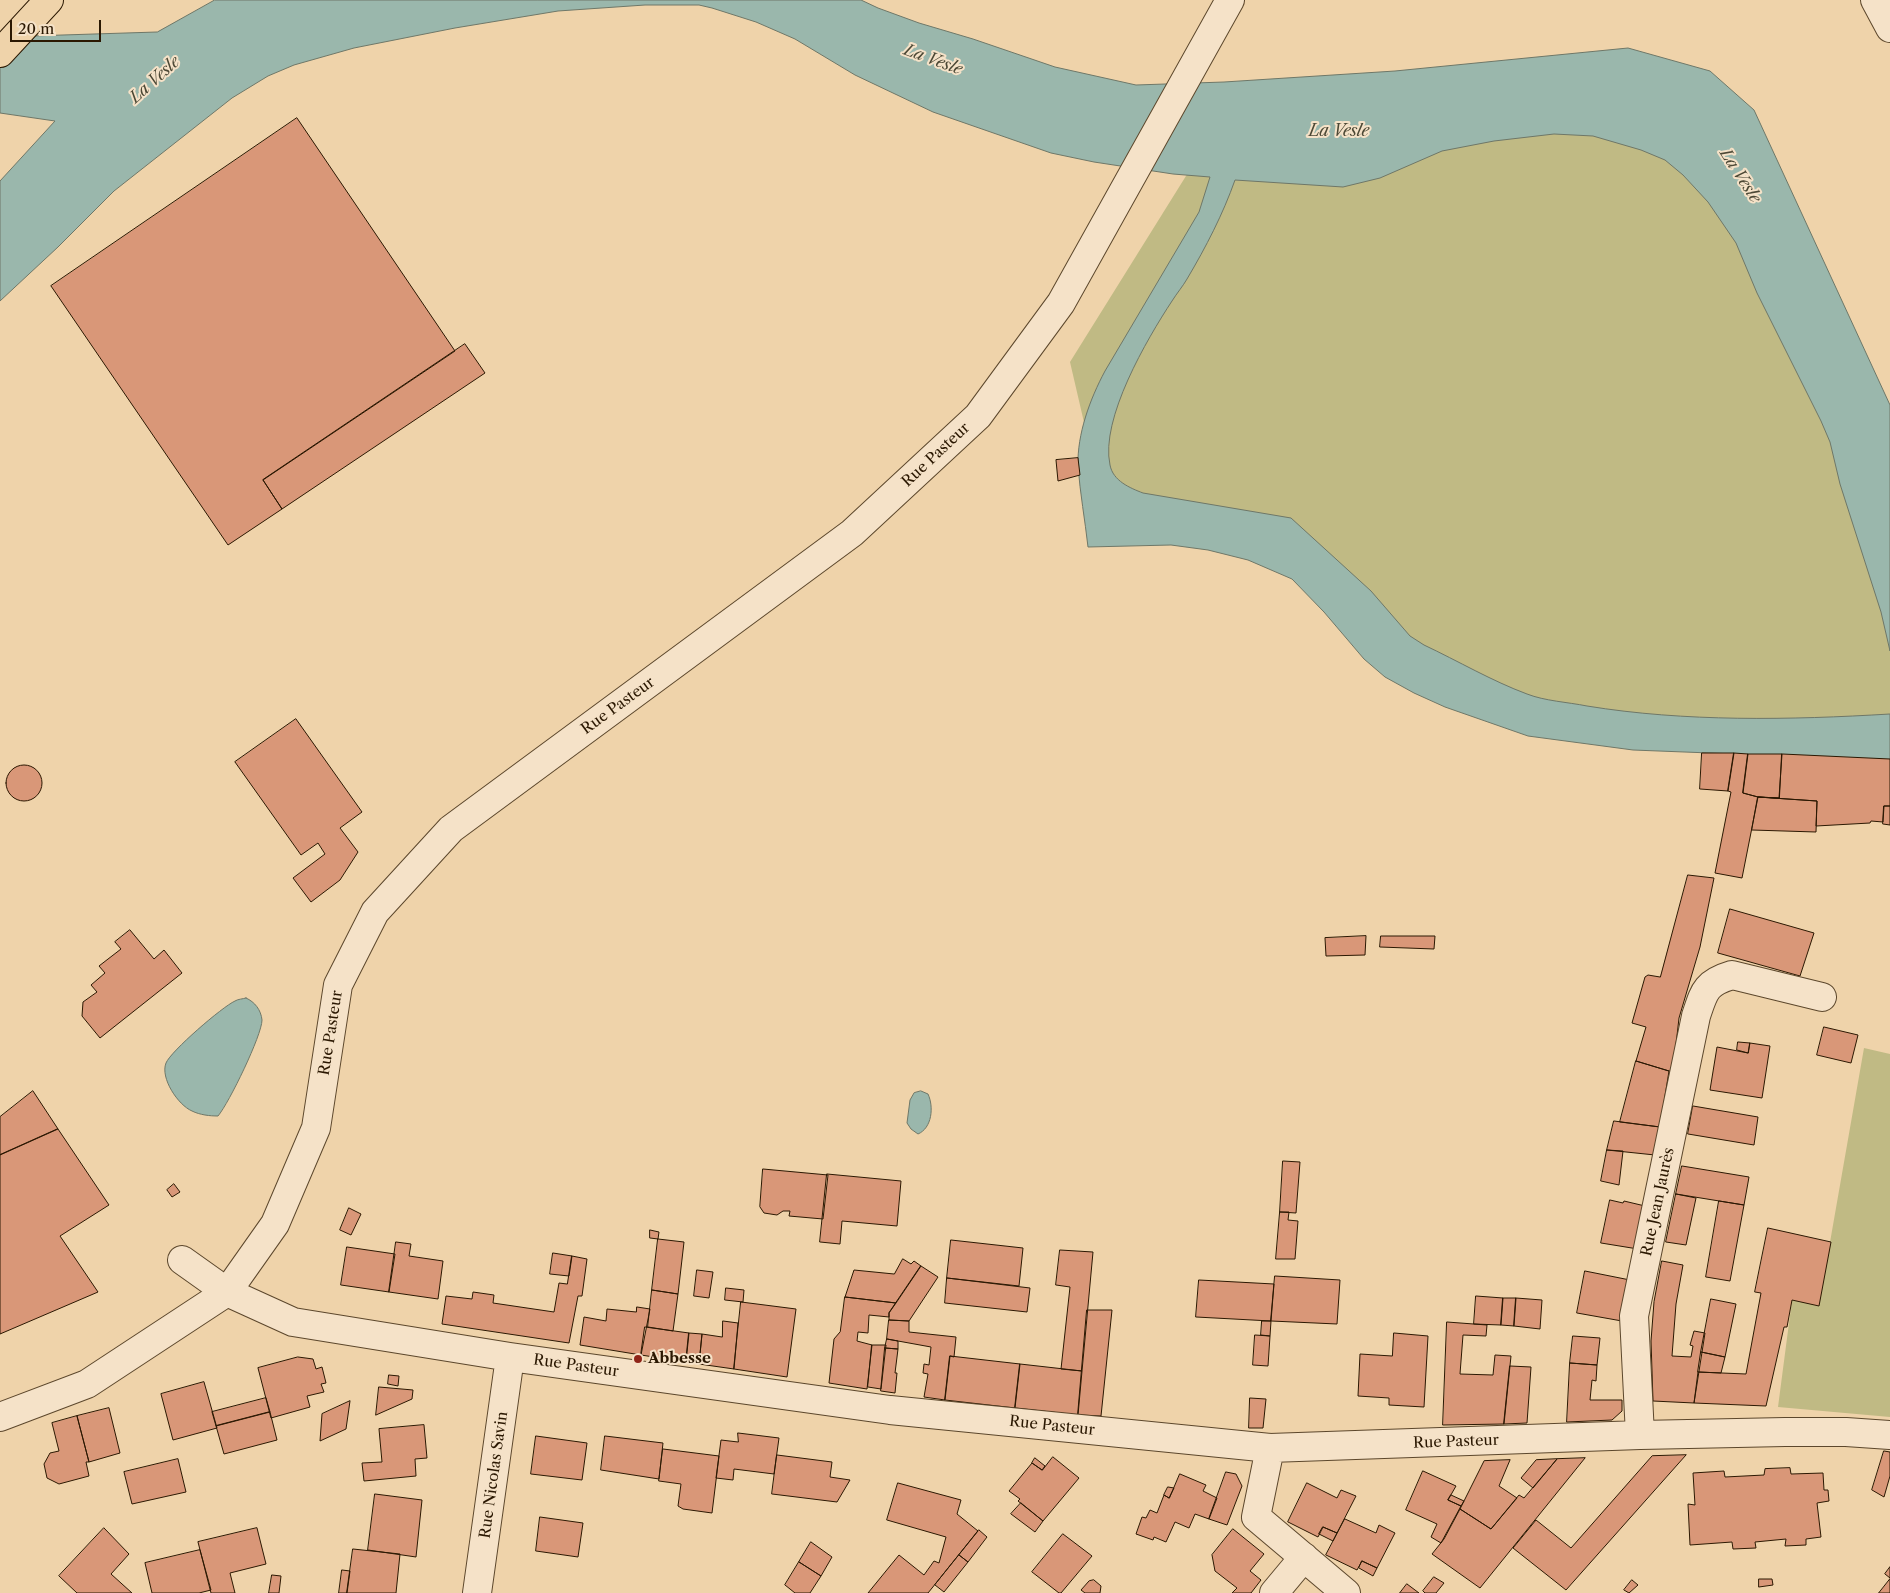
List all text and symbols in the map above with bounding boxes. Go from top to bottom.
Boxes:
scale bar [12,10,104,42]
text: 20 m [18,19,54,38]
water label: La Vesle [901,41,965,79]
water label: La Vesle [126,53,184,107]
water label: La Vesle [1309,121,1369,141]
water label: La Vesle [1715,145,1765,207]
street label: Rue Pasteur [898,419,974,491]
street label: Rue Pasteur [578,673,658,739]
street label: Rue Pasteur [315,989,347,1077]
street label: Rue Jean Jaurès [1638,1146,1678,1258]
place label: Abbesse [648,1350,711,1368]
street label: Rue Pasteur [532,1351,620,1381]
marker: Abbesse [632,1353,644,1365]
street label: Rue Nicolas Savin [476,1410,512,1540]
street label: Rue Pasteur [1008,1413,1096,1439]
street label: Rue Pasteur [1413,1432,1499,1452]

